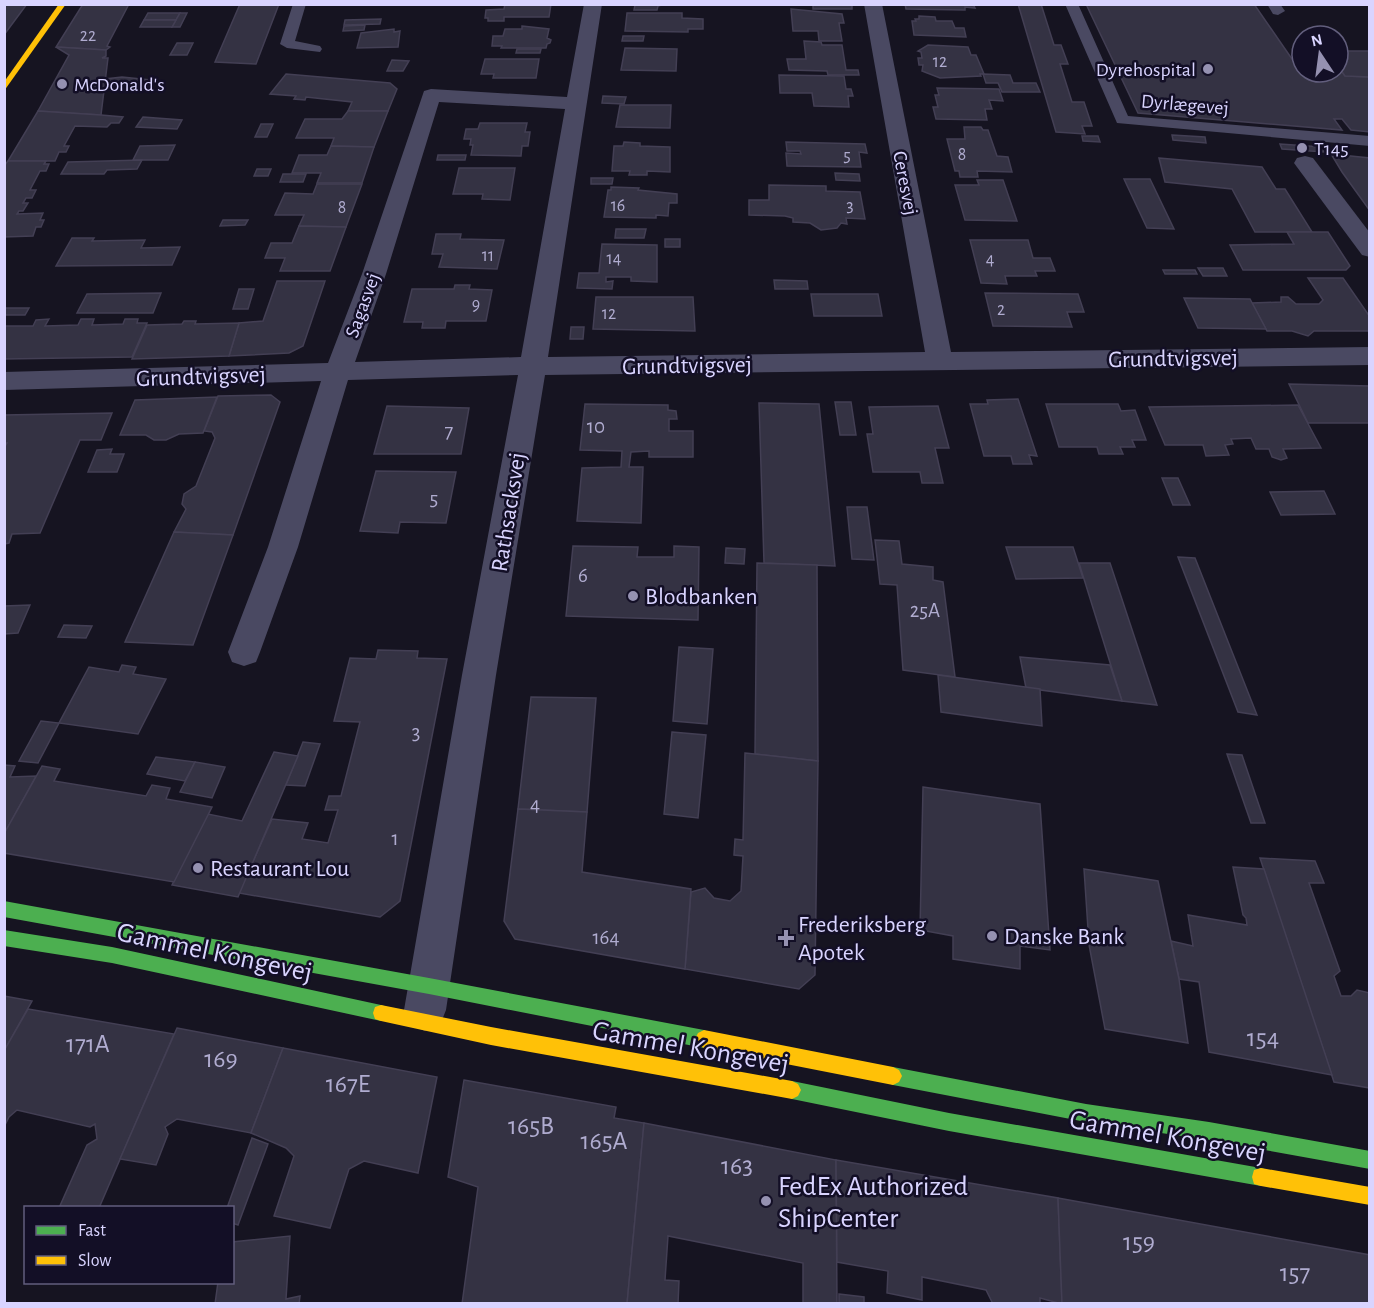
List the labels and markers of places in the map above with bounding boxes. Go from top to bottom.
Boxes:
place label: Dyrehospital [1096,60,1196,80]
marker: Dyrehospital [1201,62,1215,76]
place label: McDonald's [74,75,165,95]
marker: McDonald's [55,77,69,91]
place label: T145 [1314,139,1349,159]
marker: T145 [1295,141,1309,155]
place label: Blodbanken [645,585,758,609]
marker: Blodbanken [626,589,640,603]
place label: Restaurant Lou [210,857,349,881]
marker: Restaurant Lou [191,861,205,875]
place label: Frederiksberg Apotek [798,913,926,965]
place label: Danske Bank [1004,925,1124,949]
marker: Danske Bank [985,929,999,943]
marker: Frederiksberg Apotek [779,931,793,945]
place label: FedEx Authorized ShipCenter [778,1173,968,1233]
marker: FedEx Authorized ShipCenter [759,1194,773,1208]

